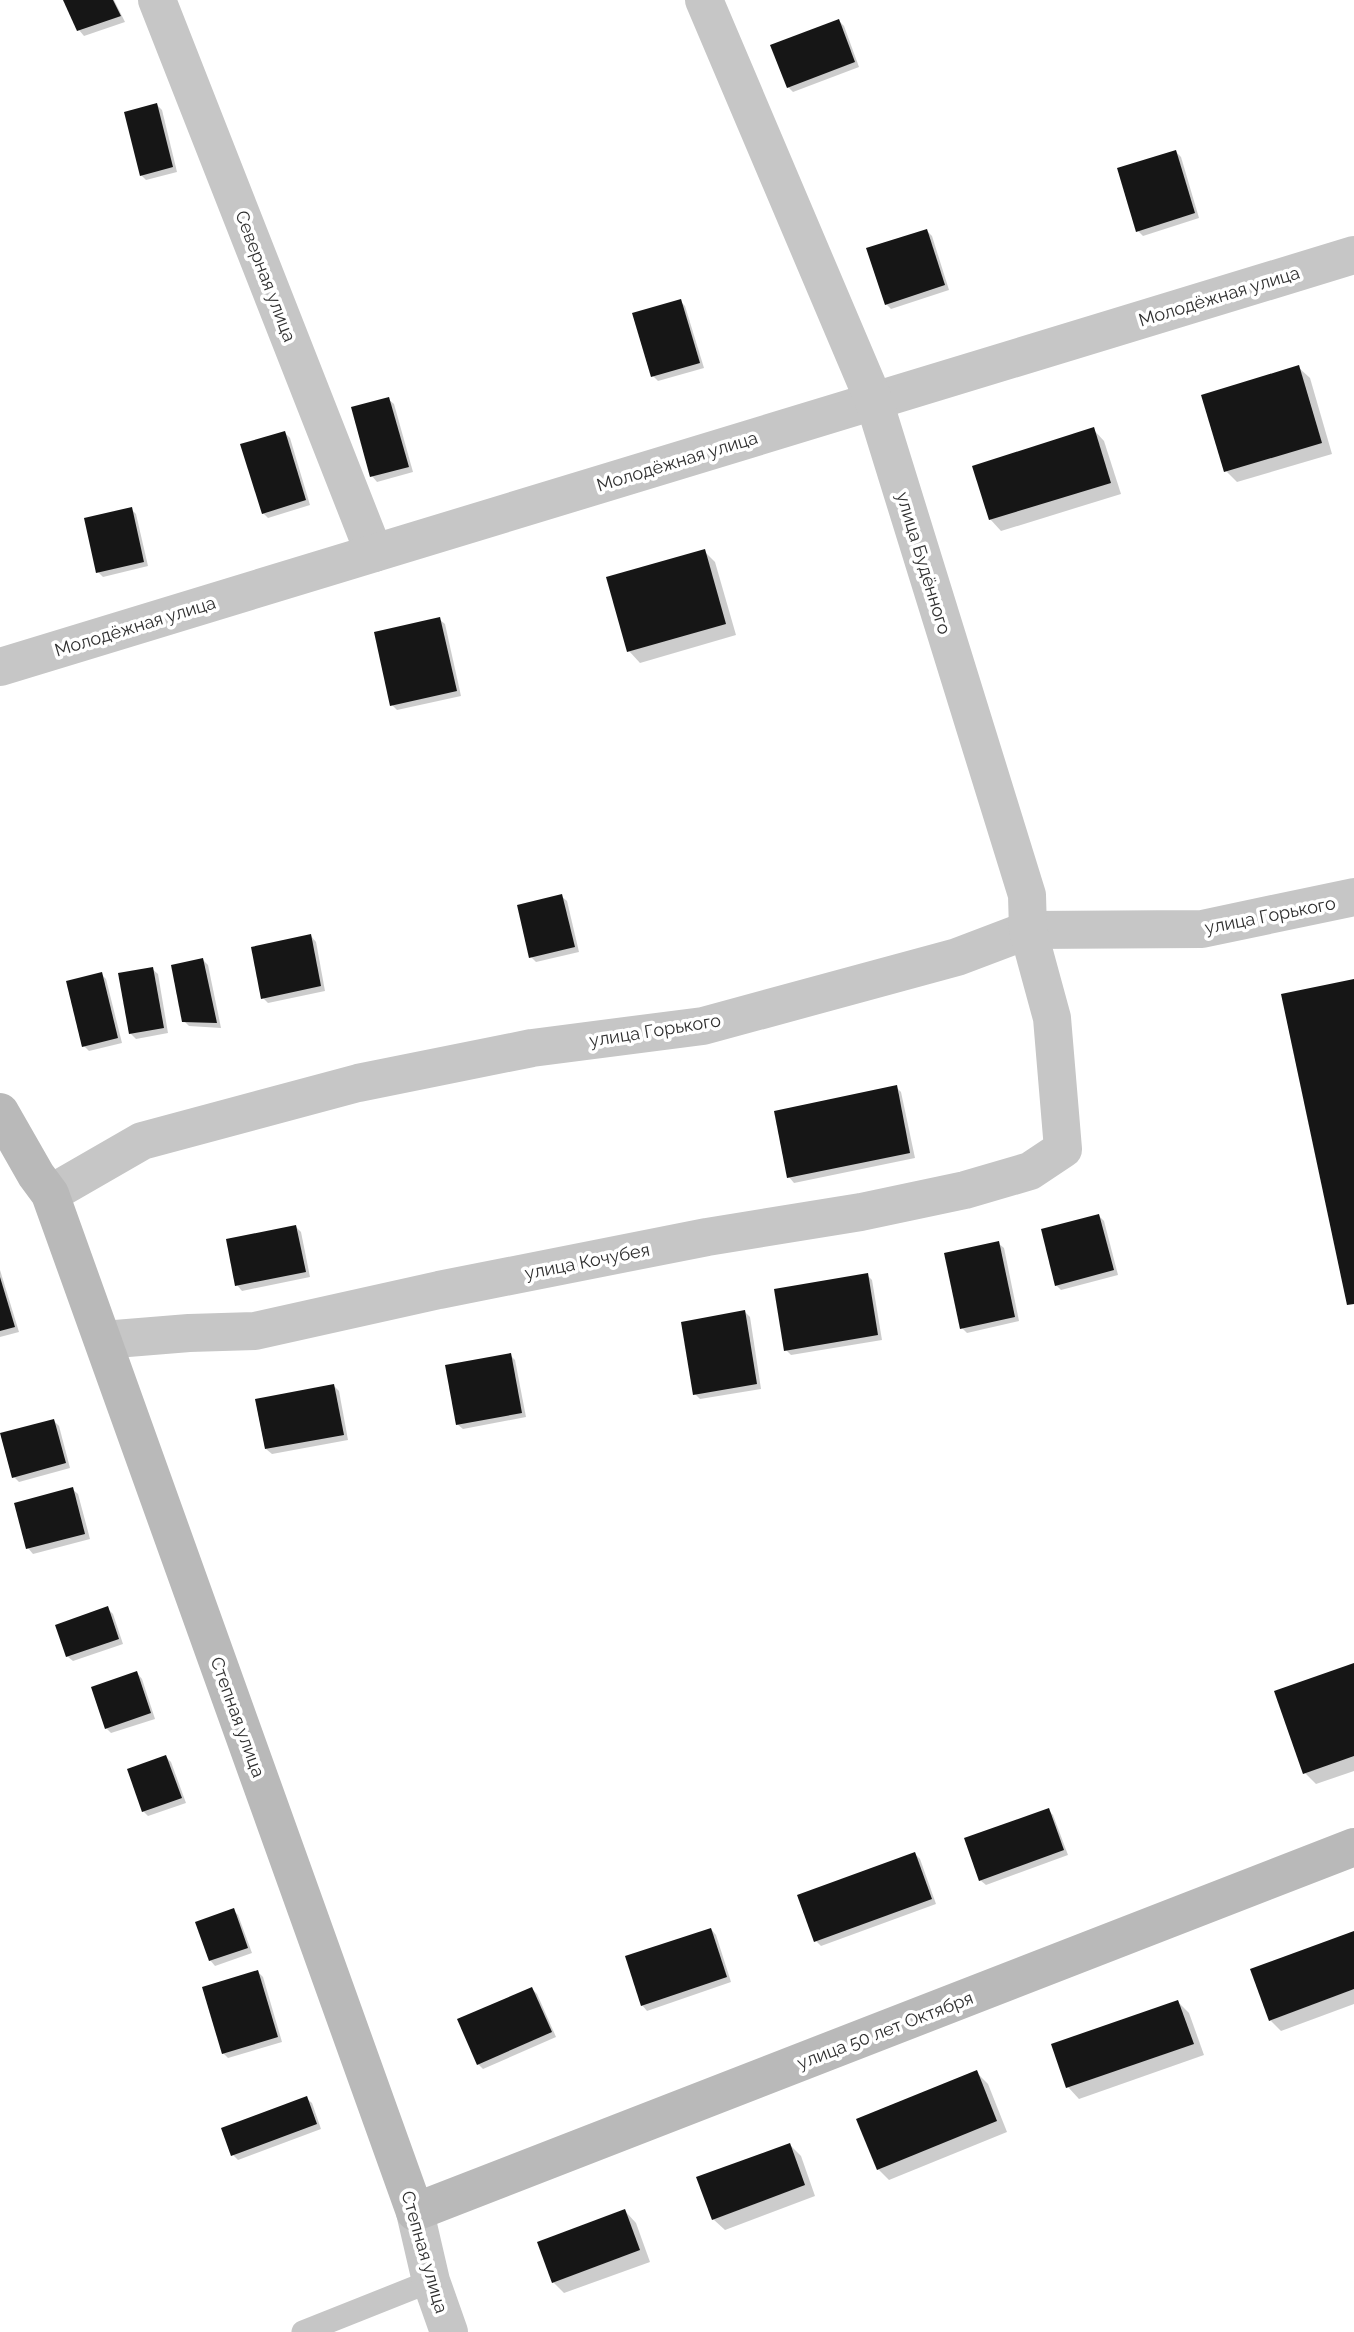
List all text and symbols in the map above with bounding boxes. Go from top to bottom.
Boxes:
street label: Северная улица [231,207,301,345]
street label: Молодёжная улица [1136,262,1302,330]
street label: Молодёжная улица [594,427,760,495]
street label: улица Будённого [892,489,956,637]
street label: Молодёжная улица [52,592,218,660]
street label: улица Горького [1203,892,1338,938]
street label: улица Горького [588,1009,723,1051]
street label: улица Кочубея [523,1239,651,1283]
street label: Степная улица [207,1654,269,1780]
street label: улица 50 лет Октября [794,1987,976,2073]
street label: Степная улица [397,2188,453,2316]

